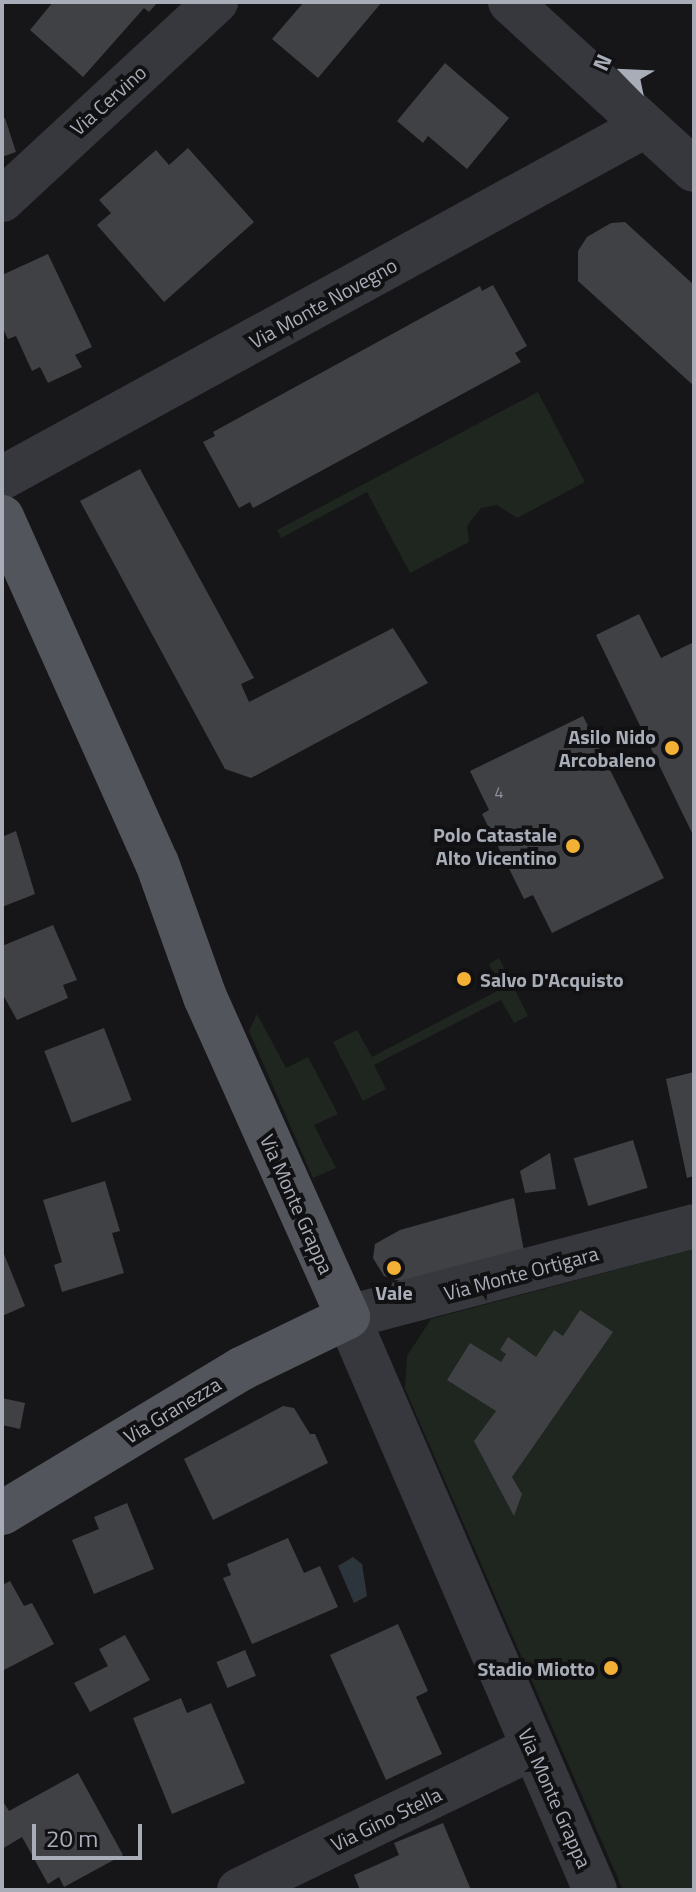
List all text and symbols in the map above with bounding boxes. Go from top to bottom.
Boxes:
north arrow [584,32,664,112]
text: N [583,48,621,76]
street label: Via Cervino [65,60,151,140]
street label: Via Monte Novegno [245,253,401,353]
place label: Asilo Nido Arcobaleno [559,724,656,771]
marker: Asilo Nido Arcobaleno [663,739,681,757]
house number: 4 [495,782,503,802]
place label: Polo Catastale Alto Vicentino [433,822,557,869]
marker: Polo Catastale Alto Vicentino [564,837,582,855]
place label: Salvo D'Acquisto [480,967,624,991]
marker: Salvo D'Acquisto [455,970,473,988]
street label: Via Monte Grappa [255,1130,339,1278]
street label: Via Monte Ortigara [441,1241,601,1305]
marker: Vale [385,1259,403,1277]
place label: Vale [375,1280,413,1304]
street label: Via Granezza [119,1372,225,1448]
place label: Stadio Miotto [477,1656,595,1680]
marker: Stadio Miotto [602,1659,620,1677]
street label: Via Monte Grappa [513,1724,597,1872]
street label: Via Gino Stella [327,1782,445,1856]
scale bar [36,1808,146,1858]
text: 20 m [46,1820,98,1856]

